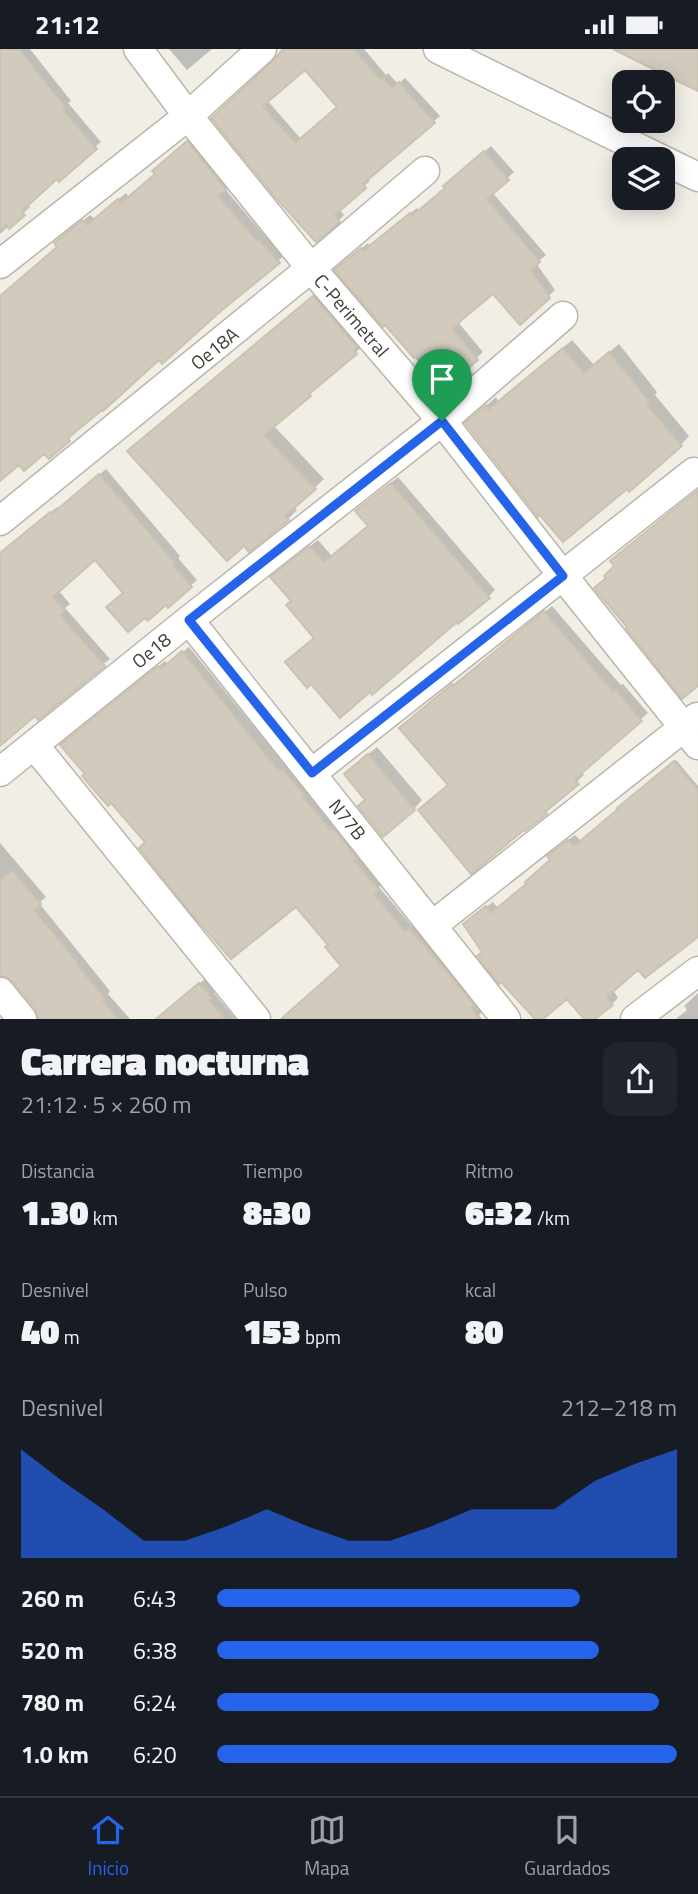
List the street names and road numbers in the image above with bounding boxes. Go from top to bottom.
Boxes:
street label: C-Perimetral [308,267,396,363]
street label: Oe18A [184,320,244,376]
street label: Oe18 [125,625,177,675]
street label: N77B [322,792,374,846]

